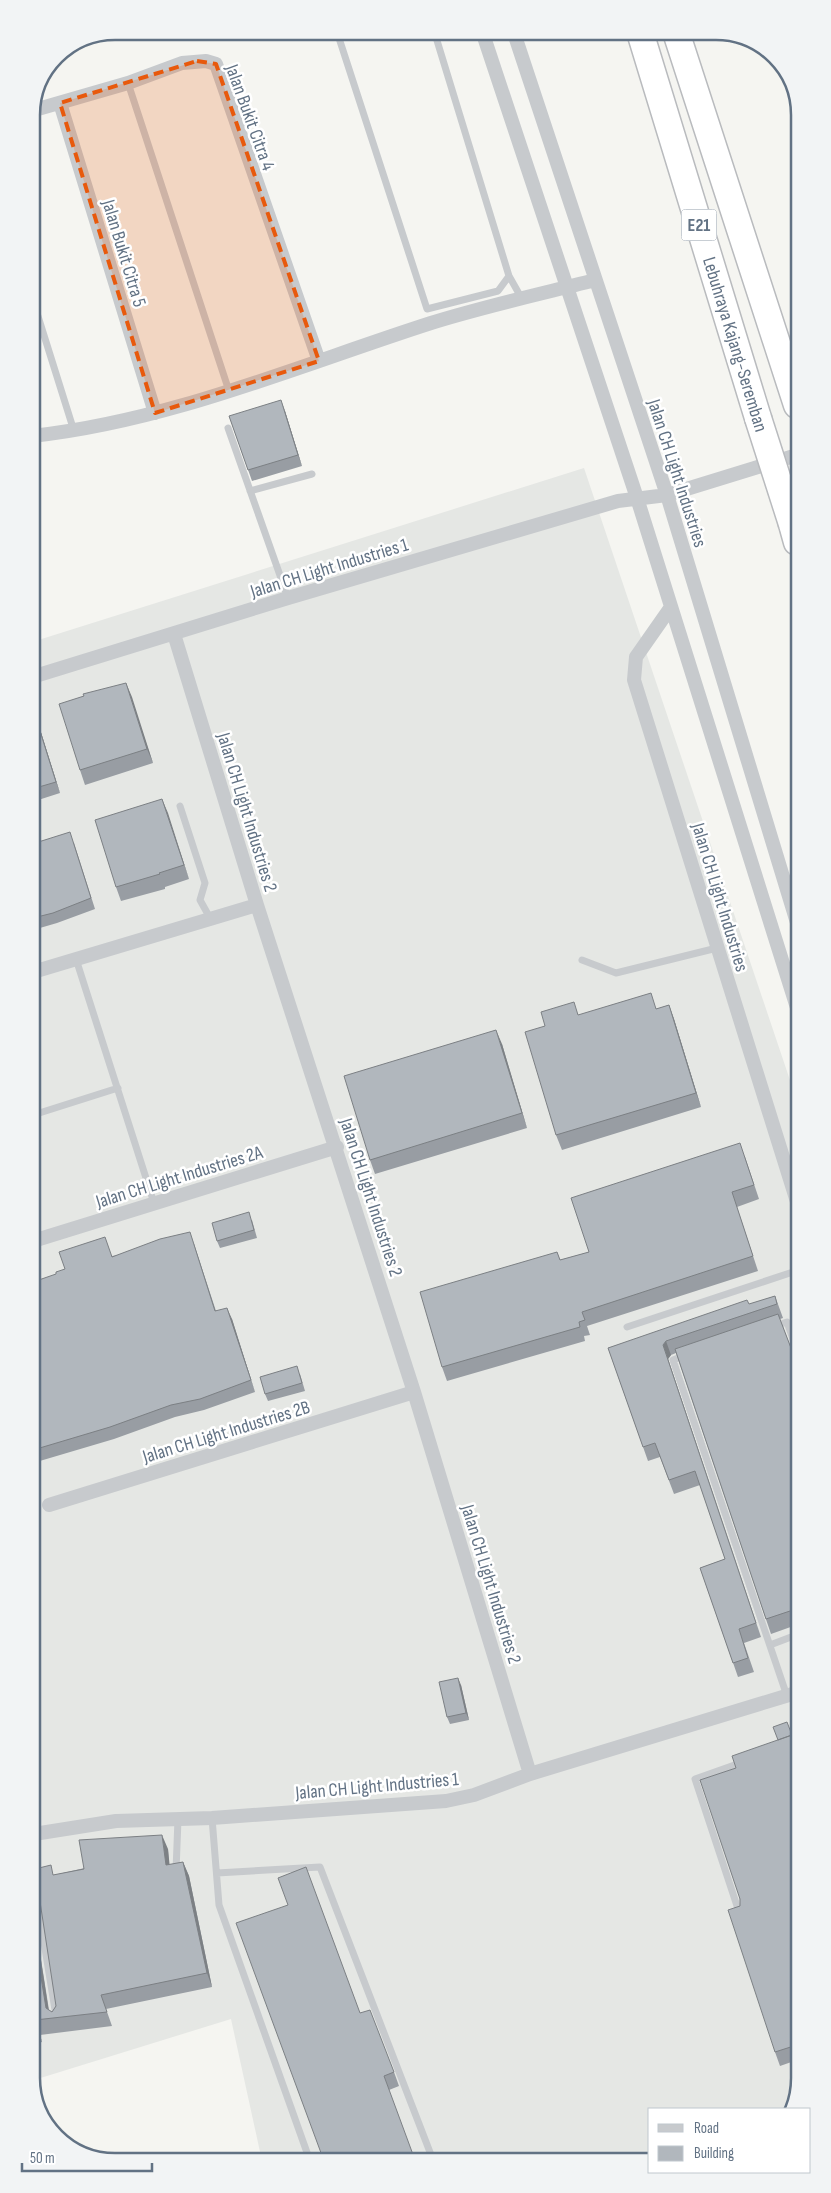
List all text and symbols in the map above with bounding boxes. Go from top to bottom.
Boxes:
street label: Jalan Bukit Citra 4 [219,60,279,174]
street label: Jalan Bukit Citra 5 [96,196,151,310]
road number: E21 [682,210,716,240]
street label: Lebuhraya Kajang-Seremban [697,254,772,435]
street label: Jalan CH Light Industries [641,396,711,551]
street label: Jalan CH Light Industries 1 [247,533,411,604]
street label: Jalan CH Light Industries 2 [211,729,282,895]
street label: Jalan CH Light Industries [686,819,753,975]
street label: Jalan CH Light Industries 2 [334,1114,407,1280]
street label: Jalan CH Light Industries 2A [92,1141,266,1214]
street label: Jalan CH Light Industries 2B [139,1396,313,1469]
street label: Jalan CH Light Industries 2 [455,1501,526,1667]
street label: Jalan CH Light Industries 1 [293,1768,460,1805]
legend [648,2108,811,2173]
text: Road [694,2119,719,2138]
scale bar [22,2140,152,2172]
text: Building [694,2144,734,2163]
text: 50 m [30,2149,55,2168]

